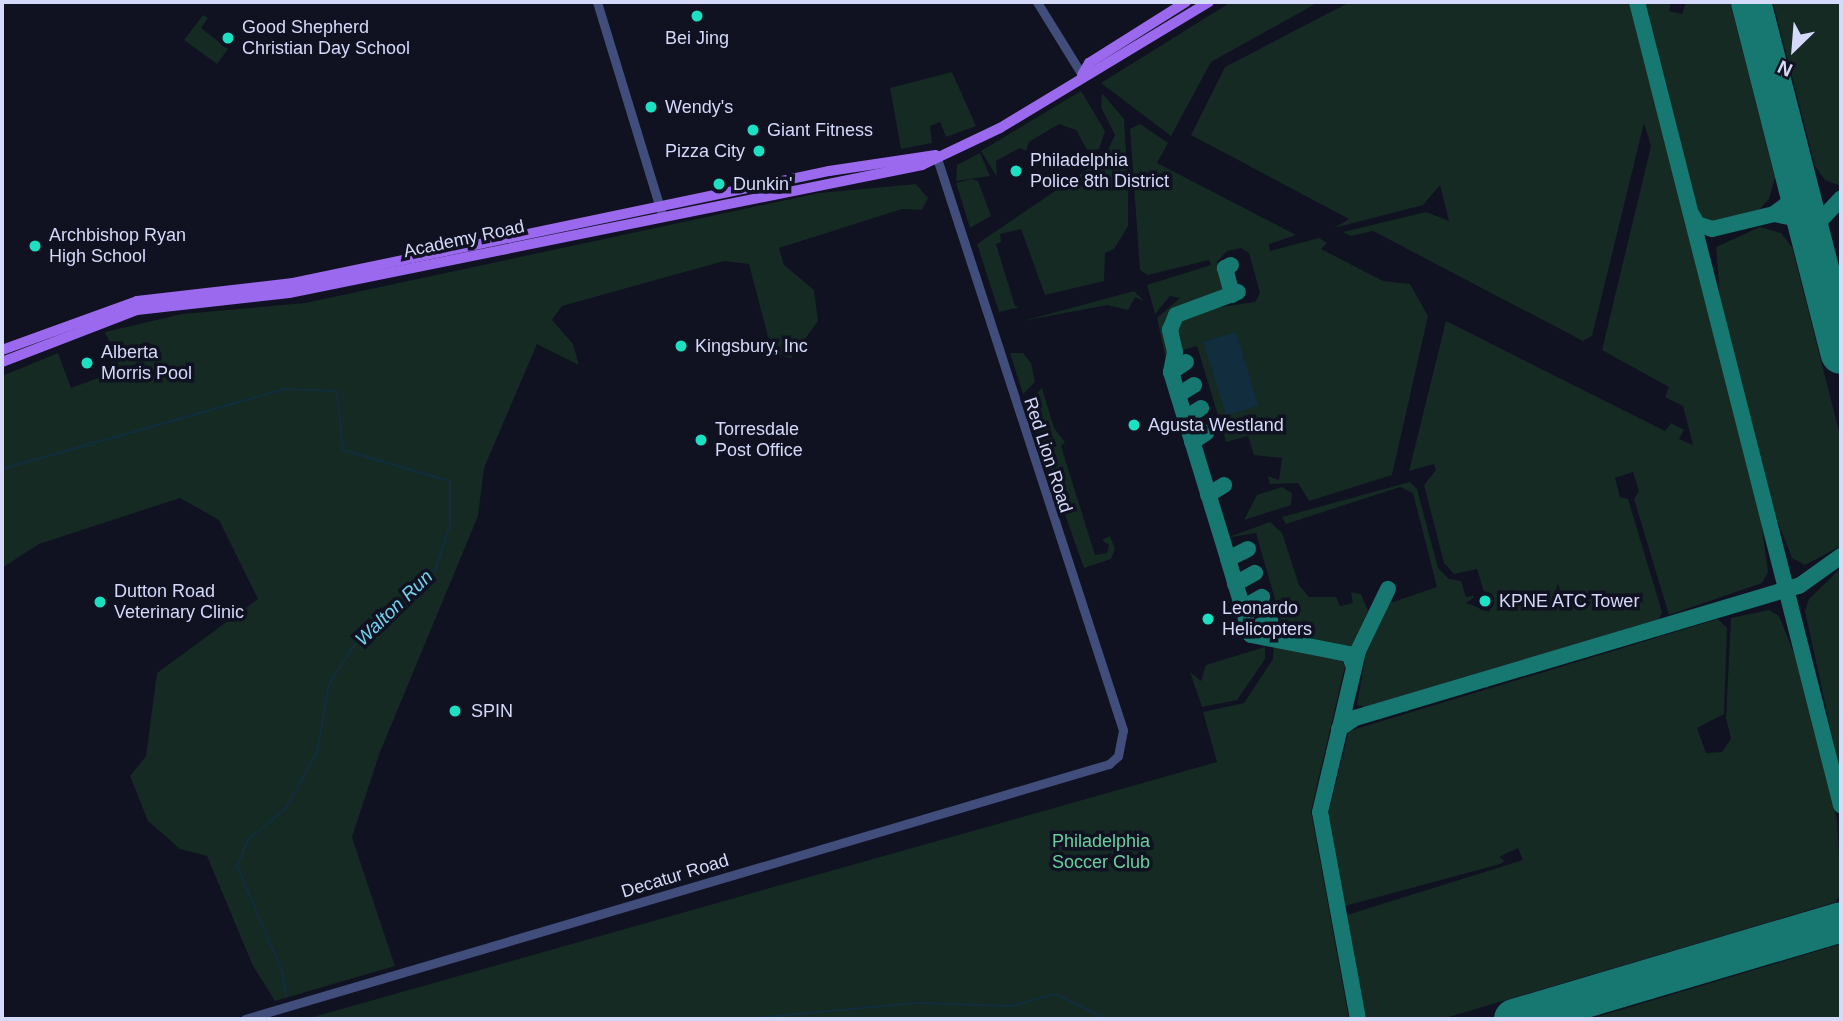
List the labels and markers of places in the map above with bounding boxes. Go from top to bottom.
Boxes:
marker: Bei Jing [689,8,705,24]
place label: Good Shepherd Christian Day School [242,17,410,60]
place label: Bei Jing [665,27,729,49]
marker: Good Shepherd Christian Day School [220,30,236,46]
place label: Wendy's [665,96,733,118]
marker: Wendy's [643,99,659,115]
place label: Giant Fitness [767,119,873,141]
marker: Giant Fitness [745,122,761,138]
place label: Pizza City [665,140,745,162]
marker: Pizza City [751,143,767,159]
place label: Philadelphia Police 8th District [1030,150,1169,192]
marker: Philadelphia Police 8th District [1008,163,1024,179]
place label: Dunkin' [733,173,792,195]
marker: Dunkin' [711,176,727,192]
place label: Archbishop Ryan High School [49,225,186,268]
marker: Archbishop Ryan High School [27,238,43,254]
place label: Kingsbury, Inc [695,335,808,357]
marker: Kingsbury, Inc [673,338,689,354]
place label: Alberta Morris Pool [101,342,192,384]
marker: Alberta Morris Pool [79,355,95,371]
place label: Agusta Westland [1148,414,1284,436]
marker: Agusta Westland [1126,417,1142,433]
place label: Torresdale Post Office [715,419,803,462]
marker: Torresdale Post Office [693,432,709,448]
place label: Dutton Road Veterinary Clinic [114,581,244,624]
place label: KPNE ATC Tower [1499,590,1641,612]
marker: KPNE ATC Tower [1477,593,1493,609]
marker: Dutton Road Veterinary Clinic [92,594,108,610]
place label: Leonardo Helicopters [1222,598,1312,640]
marker: Leonardo Helicopters [1200,611,1216,627]
place label: SPIN [471,700,513,722]
marker: SPIN [445,701,465,721]

